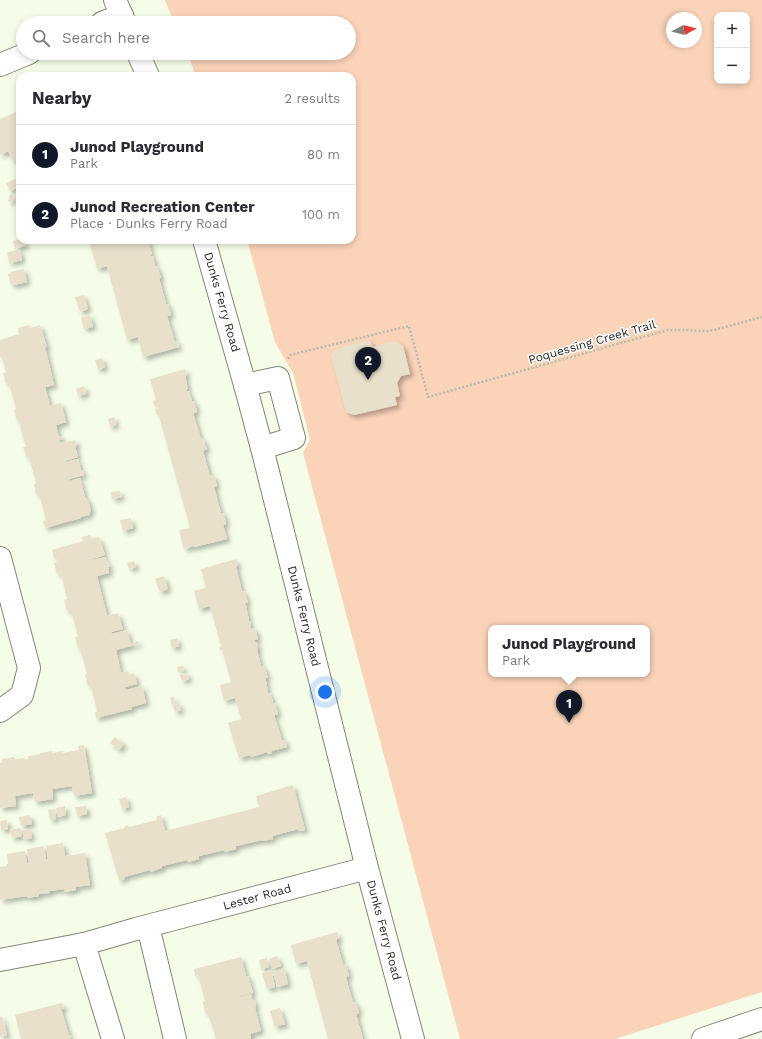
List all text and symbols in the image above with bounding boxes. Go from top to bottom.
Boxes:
north arrow [666,12,702,48]
map controls [714,12,750,84]
button: + [714,12,750,48]
search box [16,16,356,60]
icon: search [30,27,52,49]
text: Search here [62,29,150,47]
button: − [714,48,750,84]
text: Nearby [32,88,91,108]
text: 2 results [285,91,340,106]
text: Junod Playground [70,138,204,156]
text: 1 [42,147,48,162]
text: 80 m [307,147,340,162]
text: Park [70,156,98,171]
text: Junod Recreation Center [70,198,255,216]
text: 2 [41,207,49,222]
text: 100 m [302,207,340,222]
text: Place · Dunks Ferry Road [70,216,228,231]
street label: Dunks Ferry Road [201,250,243,354]
street label: Poquessing Creek Trail [527,317,658,367]
pin: 2 [355,347,381,380]
street label: Dunks Ferry Road [285,564,323,668]
popup [488,625,650,677]
text: Junod Playground [502,635,636,653]
text: Park [502,653,530,668]
your location [315,682,335,702]
pin: 1 [556,690,582,723]
street label: Dunks Ferry Road [364,878,404,982]
street label: Lester Road [221,881,293,913]

